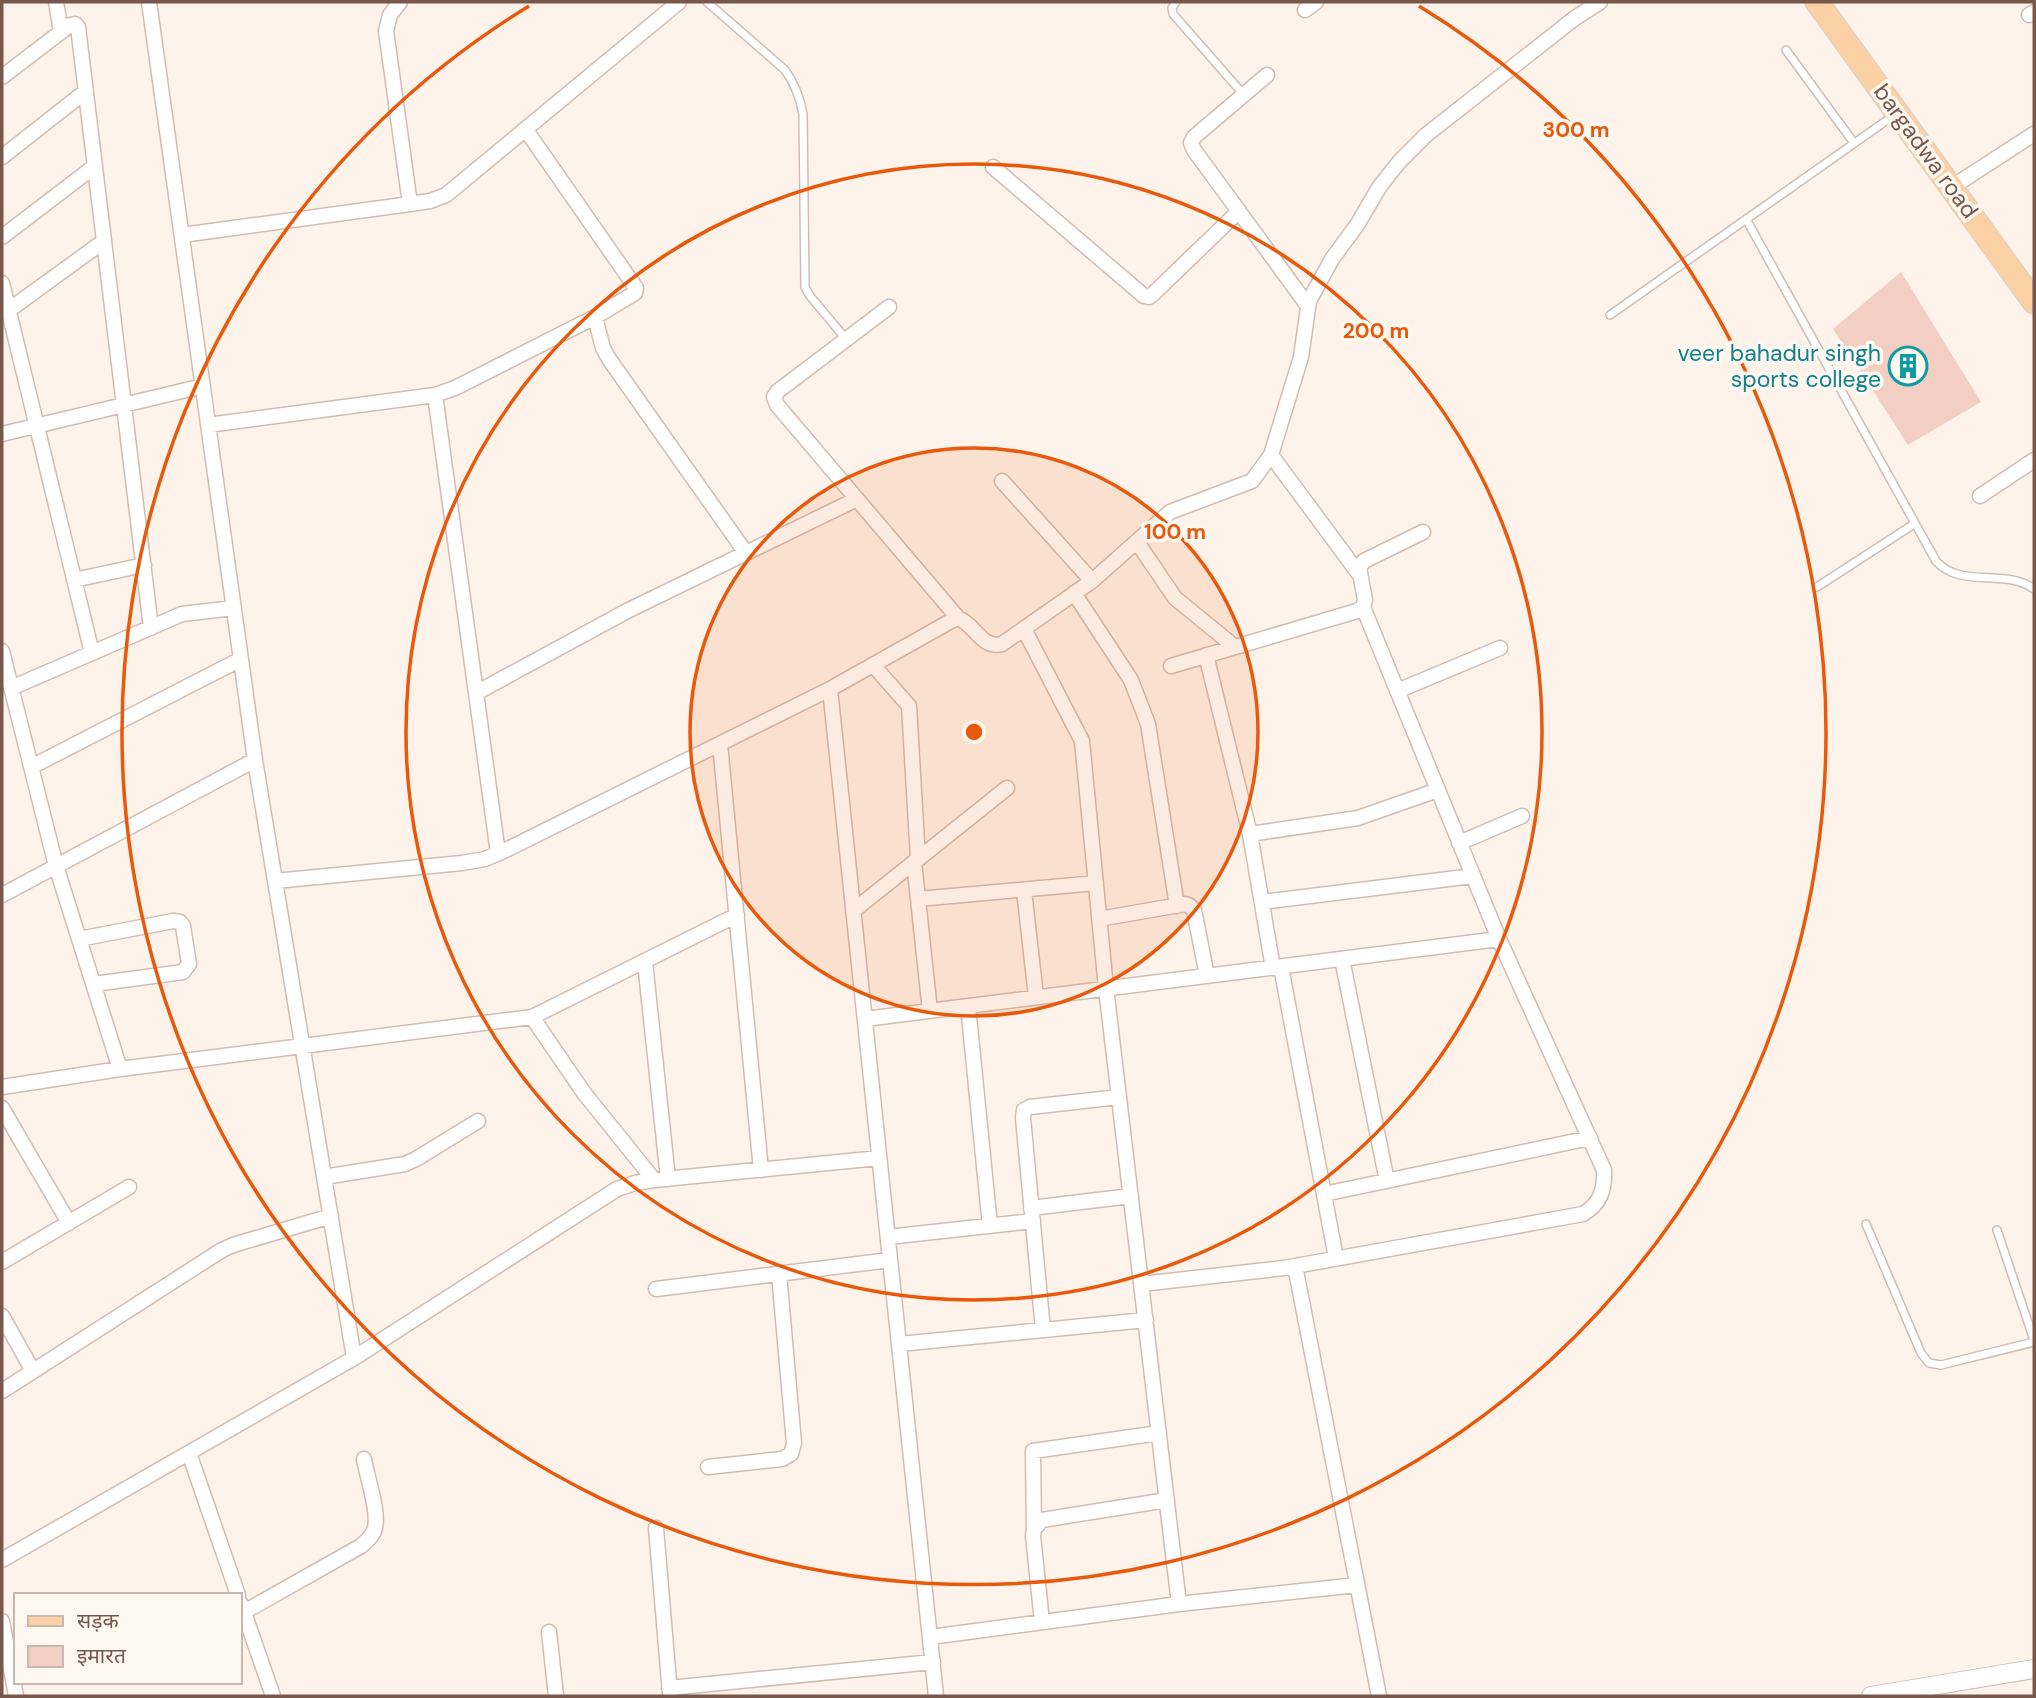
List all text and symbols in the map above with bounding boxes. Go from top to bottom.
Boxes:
street label: bargadwa road [1867,78,1985,224]
text: 300 m [1543,116,1609,144]
text: 200 m [1343,317,1409,345]
place label: veer bahadur singh sports college [1677,338,1881,394]
building icon: veer bahadur singh sports college [1887,345,1929,387]
text: 100 m [1144,518,1206,546]
centre of rings [962,720,986,744]
legend [14,1593,242,1684]
text: सड़क [77,1607,119,1635]
text: इमारत [77,1642,127,1670]

